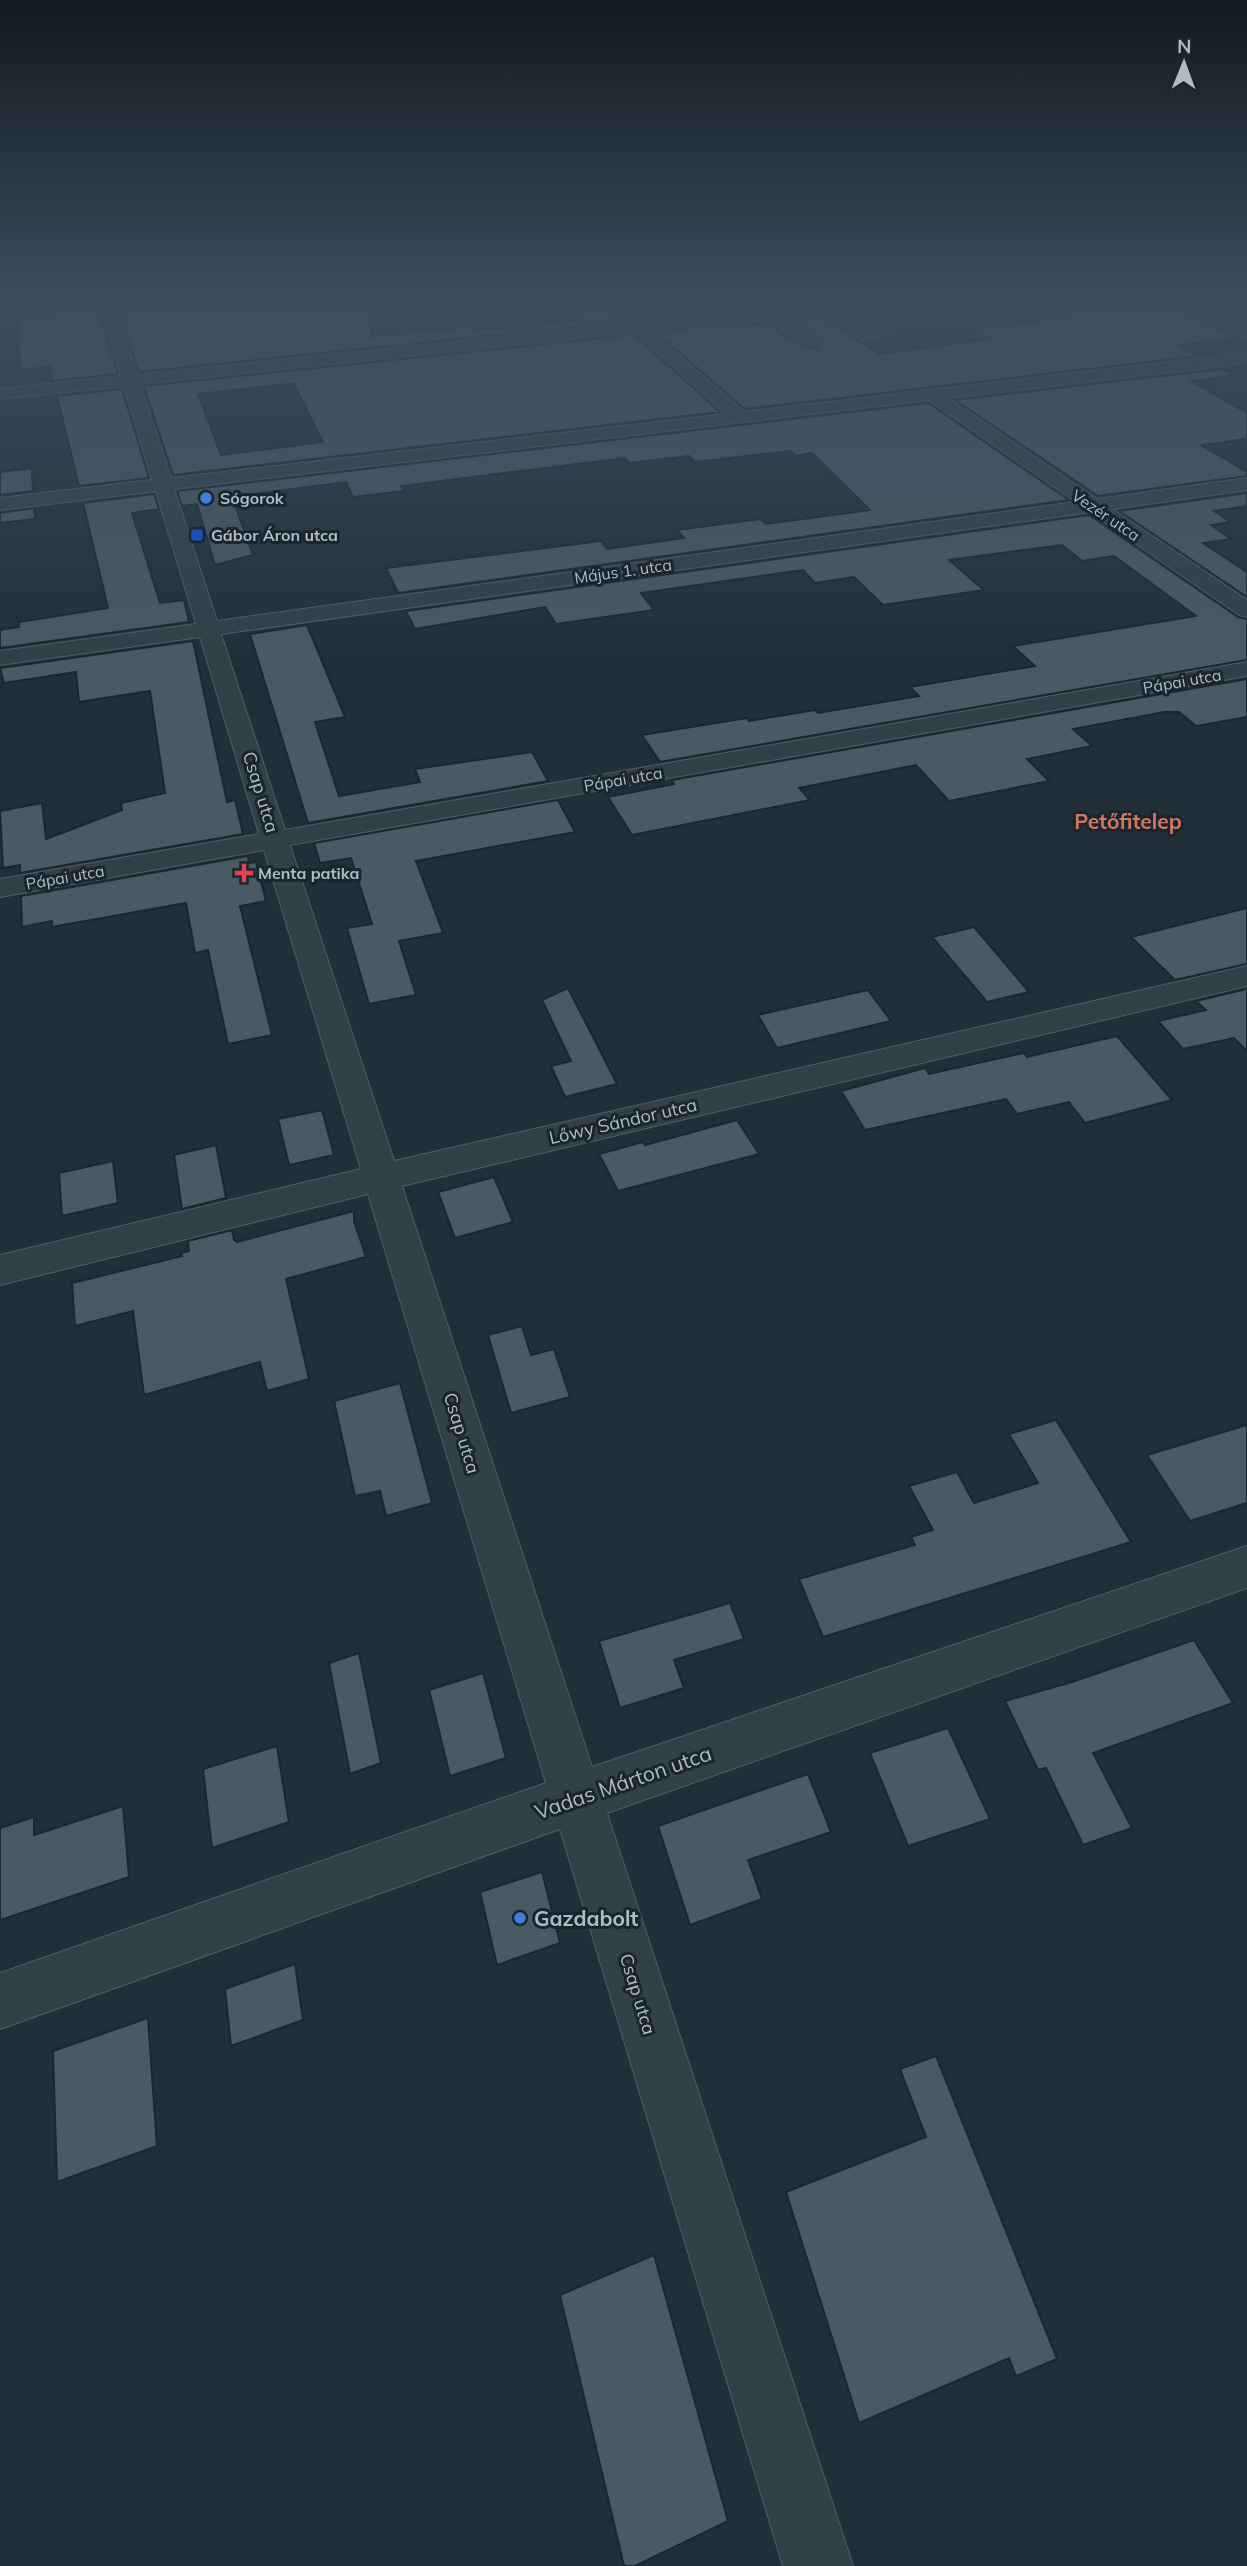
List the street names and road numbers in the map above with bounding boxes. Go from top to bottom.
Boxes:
street label: Vezér utca [1068,485,1144,545]
street label: Május 1. utca [573,554,673,588]
street label: Pápai utca [1141,664,1223,698]
street label: Csap utca [238,749,284,835]
street label: Pápai utca [582,762,664,796]
street label: Pápai utca [24,860,106,894]
street label: Lőwy Sándor utca [547,1093,699,1149]
street label: Csap utca [439,1390,485,1476]
street label: Vadas Márton utca [531,1740,715,1824]
street label: Csap utca [615,1951,661,2037]

